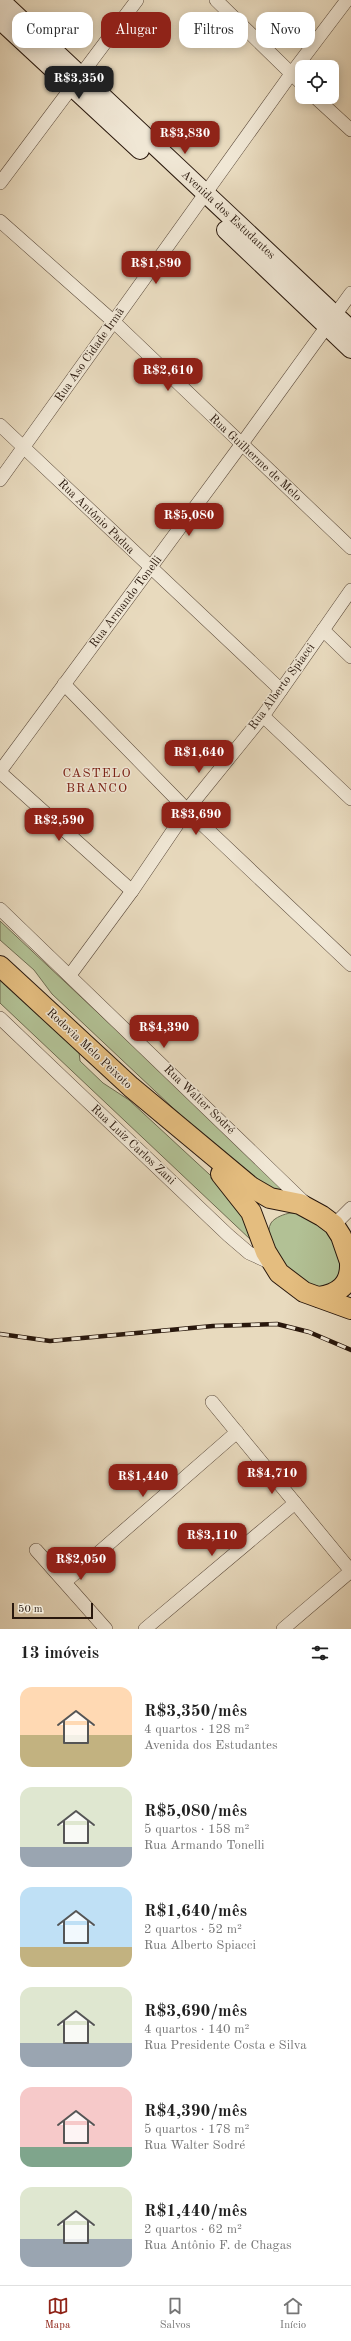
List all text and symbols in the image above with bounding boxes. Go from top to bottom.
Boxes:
chip: Comprar [12,12,93,48]
chip: Alugar [101,12,171,48]
chip: Filtros [179,12,248,48]
chip: Novo [256,12,315,48]
map controls [295,60,339,104]
button: locate [295,60,339,104]
pin: R$3,350 [42,66,116,100]
text: R$3,350 [54,72,104,85]
pin: R$3,830 [148,121,222,155]
text: R$3,830 [160,127,210,140]
street label: Avenida dos Estudantes [179,169,277,261]
pin: R$1,890 [119,251,193,285]
text: R$1,890 [131,257,181,270]
street label: Rua Aso Cidade Irmã [53,306,127,404]
pin: R$2,610 [131,358,205,392]
text: R$2,610 [143,364,193,377]
street label: Rua Guilherme de Melo [207,412,303,504]
street label: Rua Antônio Padua [55,478,137,557]
pin: R$5,080 [152,503,226,537]
text: R$5,080 [164,509,214,522]
street label: Rua Armando Tonelli [88,554,164,650]
street label: Rua Alberto Spiacci [247,642,317,732]
pin: R$1,640 [162,740,236,774]
text: R$1,640 [174,746,224,759]
district label: CASTELO BRANCO [62,767,132,795]
pin: R$3,690 [159,802,233,836]
pin: R$2,590 [22,808,96,842]
text: R$3,690 [171,808,221,821]
text: R$2,590 [34,814,84,827]
street label: Rodovia Melo Peixoto [44,1007,134,1091]
pin: R$4,390 [127,1015,201,1049]
text: R$4,390 [139,1021,189,1034]
street label: Rua Walter Sodré [161,1063,237,1137]
street label: Rua Luiz Carlos Zani [88,1103,178,1187]
pin: R$4,710 [235,1461,309,1495]
pin: R$1,440 [106,1464,180,1498]
text: R$4,710 [247,1467,297,1480]
text: R$1,440 [118,1470,168,1483]
pin: R$3,110 [175,1523,249,1557]
text: R$3,110 [187,1529,237,1542]
pin: R$2,050 [44,1547,118,1581]
text: R$2,050 [56,1553,106,1566]
scale bar [12,1601,93,1620]
text: 50 m [18,1604,43,1615]
icon: filters [309,1642,331,1664]
text: 13 imóveis [20,1645,99,1662]
icon: home [52,1703,100,1751]
text: R$3,350/mês [144,1703,247,1720]
text: 4 quartos · 128 m² [144,1723,249,1736]
text: Avenida dos Estudantes [144,1739,278,1752]
icon: home [52,1803,100,1851]
text: R$5,080/mês [144,1803,247,1820]
text: 5 quartos · 158 m² [144,1823,249,1836]
text: Rua Armando Tonelli [144,1839,265,1852]
icon: home [52,1903,100,1951]
text: R$1,640/mês [144,1903,247,1920]
text: 2 quartos · 52 m² [144,1923,242,1936]
text: Rua Alberto Spiacci [144,1939,256,1952]
icon: home [52,2003,100,2051]
text: R$3,690/mês [144,2003,247,2020]
text: 4 quartos · 140 m² [144,2023,249,2036]
text: Rua Presidente Costa e Silva [144,2039,307,2052]
icon: home [52,2103,100,2151]
text: R$4,390/mês [144,2103,247,2120]
text: 5 quartos · 178 m² [144,2123,249,2136]
text: Rua Walter Sodré [144,2139,245,2152]
icon: home [52,2203,100,2251]
text: R$1,440/mês [144,2203,247,2220]
text: 2 quartos · 62 m² [144,2223,242,2236]
text: Rua Antônio F. de Chagas [144,2239,292,2252]
tab: Mapa [45,2295,70,2333]
tab: Salvos [160,2295,191,2333]
tab: Início [280,2295,306,2333]

